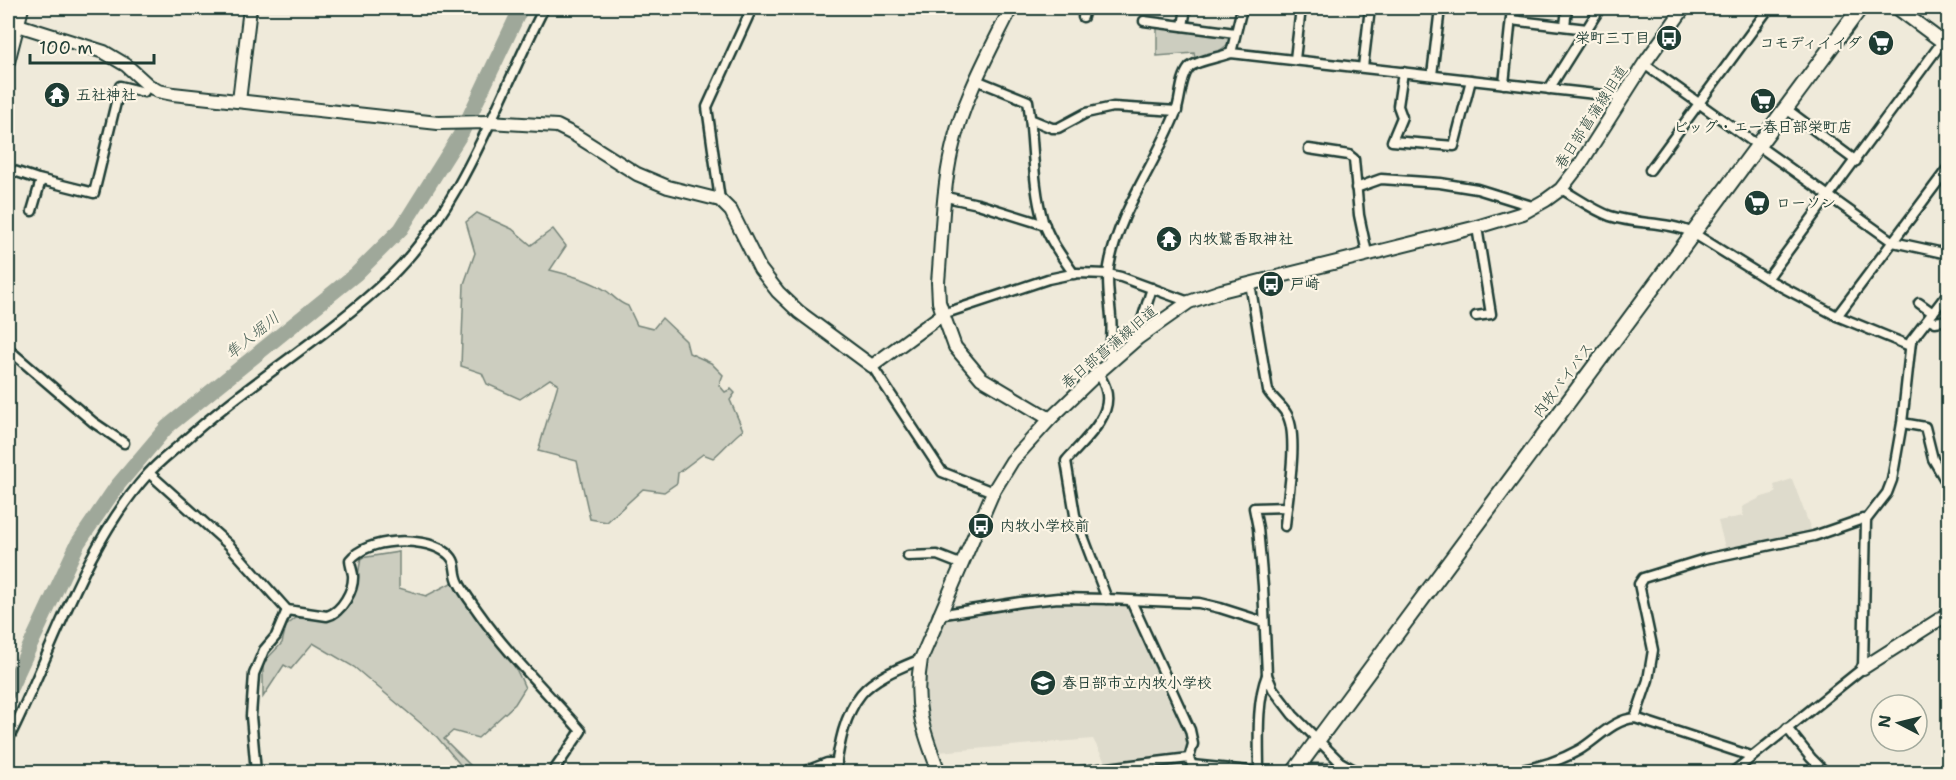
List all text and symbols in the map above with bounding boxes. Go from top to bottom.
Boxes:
bus stop icon: 栄町三丁目 [1654,23,1684,53]
scale bar [30,27,154,65]
place label: 栄町三丁目 [1575,28,1650,48]
supermarket icon: コモディイイダ [1866,28,1896,58]
place label: コモディイイダ [1759,33,1862,53]
text: 100 m [39,36,93,60]
street label: 春日部菖蒲線旧道 [1550,61,1632,173]
temple icon: 五社神社 [42,80,72,110]
place label: 五社神社 [76,85,136,105]
supermarket icon: ビッグ・エー春日部栄町店 [1748,86,1778,116]
place label: ビッグ・エー春日部栄町店 [1673,117,1853,137]
supermarket icon: ローソン [1742,188,1772,218]
place label: ローソン [1776,193,1836,213]
temple icon: 内牧鷲香取神社 [1154,224,1184,254]
place label: 内牧鷲香取神社 [1188,229,1293,249]
bus stop icon: 戸崎 [1256,269,1286,299]
place label: 戸崎 [1290,274,1320,294]
street label: 春日部菖蒲線旧道 [1057,301,1161,393]
water label: 隼人堀川 [221,307,284,364]
street label: 内牧バイパス [1528,338,1598,422]
bus stop icon: 内牧小学校前 [966,511,996,541]
place label: 内牧小学校前 [1000,516,1090,536]
school or university icon: 春日部市立内牧小学校 [1028,668,1058,698]
place label: 春日部市立内牧小学校 [1062,673,1212,693]
north arrow [1869,693,1929,753]
text: N [1873,714,1896,729]

